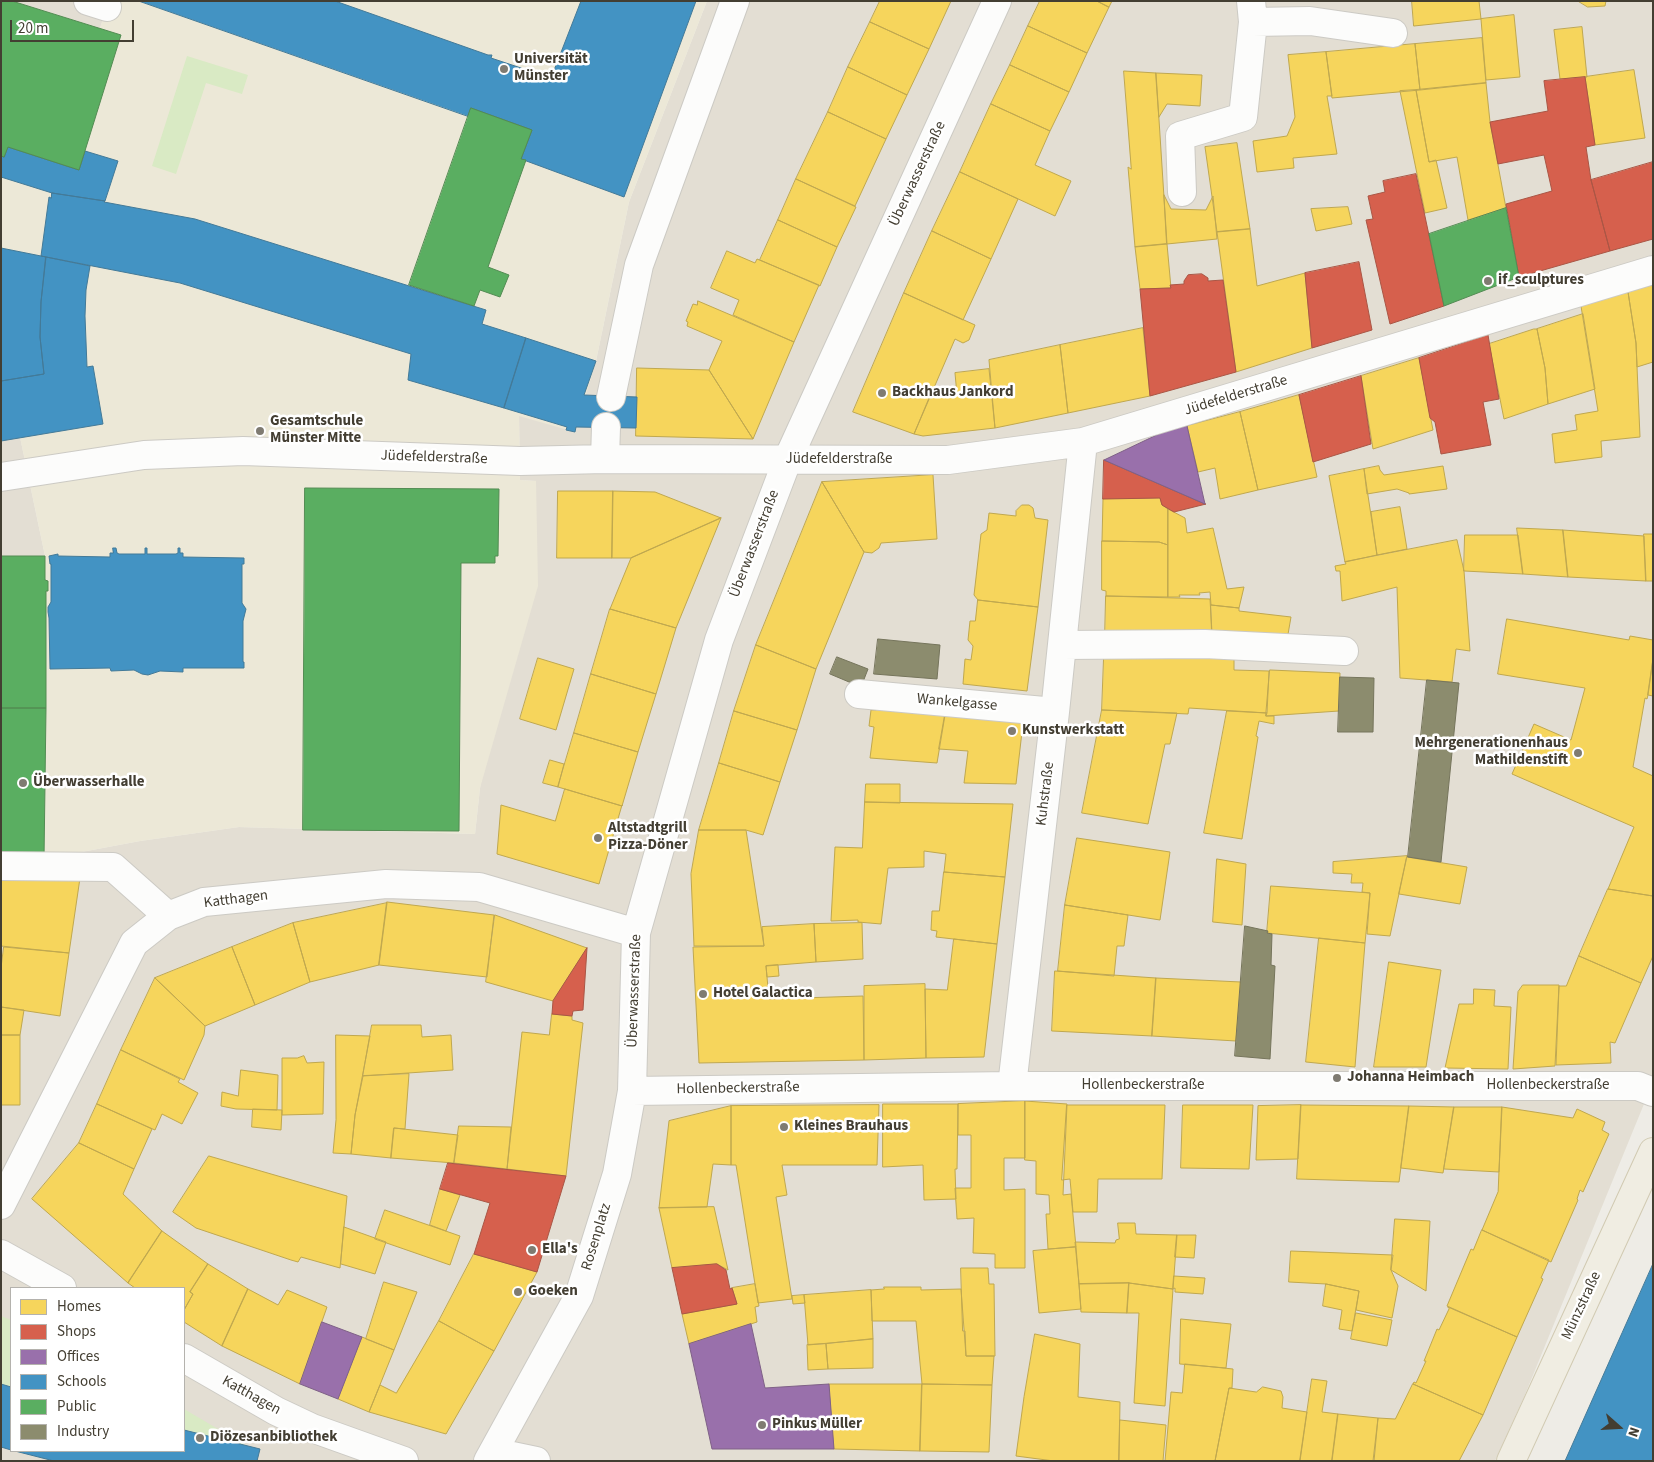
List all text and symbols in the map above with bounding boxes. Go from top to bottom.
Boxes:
scale bar [12,10,136,42]
text: 20 m [18,18,48,39]
place label: Universität Münster [514,51,588,86]
marker: Universität Münster [498,63,510,75]
street label: Überwasserstraße [886,119,950,229]
place label: if_sculptures [1498,272,1584,290]
marker: if_sculptures [1482,275,1494,287]
street label: Jüdefelderstraße [1182,372,1290,420]
place label: Backhaus Jankord [892,384,1014,402]
marker: Backhaus Jankord [876,387,888,399]
place label: Gesamtschule Münster Mitte [270,413,363,448]
marker: Gesamtschule Münster Mitte [254,425,266,437]
street label: Jüdefelderstraße [380,447,488,469]
street label: Jüdefelderstraße [785,451,893,469]
street label: Überwasserstraße [726,488,784,600]
street label: Wankelgasse [916,691,998,715]
place label: Kunstwerkstatt [1022,722,1124,740]
marker: Kunstwerkstatt [1006,725,1018,737]
place label: Mehrgenerationenhaus Mathildenstift [1415,735,1568,770]
marker: Mehrgenerationenhaus Mathildenstift [1572,747,1584,759]
street label: Kuhstraße [1033,761,1059,827]
place label: Überwasserhalle [33,774,145,792]
marker: Überwasserhalle [17,777,29,789]
place label: Altstadtgrill Pizza-Döner [608,820,688,855]
marker: Altstadtgrill Pizza-Döner [592,832,604,844]
street label: Katthagen [203,887,269,913]
street label: Überwasserstraße [624,934,646,1048]
place label: Hotel Galactica [713,985,813,1003]
marker: Hotel Galactica [697,988,709,1000]
place label: Johanna Heimbach [1347,1069,1474,1087]
marker: Johanna Heimbach [1331,1072,1343,1084]
street label: Hollenbeckerstraße [1081,1077,1205,1095]
street label: Hollenbeckerstraße [1486,1077,1610,1095]
street label: Hollenbeckerstraße [676,1079,800,1099]
place label: Kleines Brauhaus [794,1118,908,1136]
marker: Kleines Brauhaus [778,1121,790,1133]
street label: Rosenplatz [578,1201,616,1273]
place label: Ella's [542,1241,578,1259]
marker: Ella's [526,1244,538,1256]
street label: Münzstraße [1558,1269,1606,1343]
place label: Goeken [528,1283,578,1301]
marker: Goeken [512,1286,524,1298]
legend [10,1287,185,1452]
text: Homes [57,1296,101,1317]
text: Shops [57,1321,96,1342]
text: Offices [57,1346,100,1367]
text: Schools [57,1371,106,1392]
street label: Katthagen [218,1372,284,1420]
text: Public [57,1396,96,1417]
north arrow [1594,1402,1644,1452]
place label: Pinkus Müller [772,1416,862,1434]
marker: Pinkus Müller [756,1419,768,1431]
text: Industry [57,1421,109,1442]
text: N [1622,1424,1644,1440]
place label: Diözesanbibliothek [210,1429,337,1447]
marker: Diözesanbibliothek [194,1432,206,1444]

